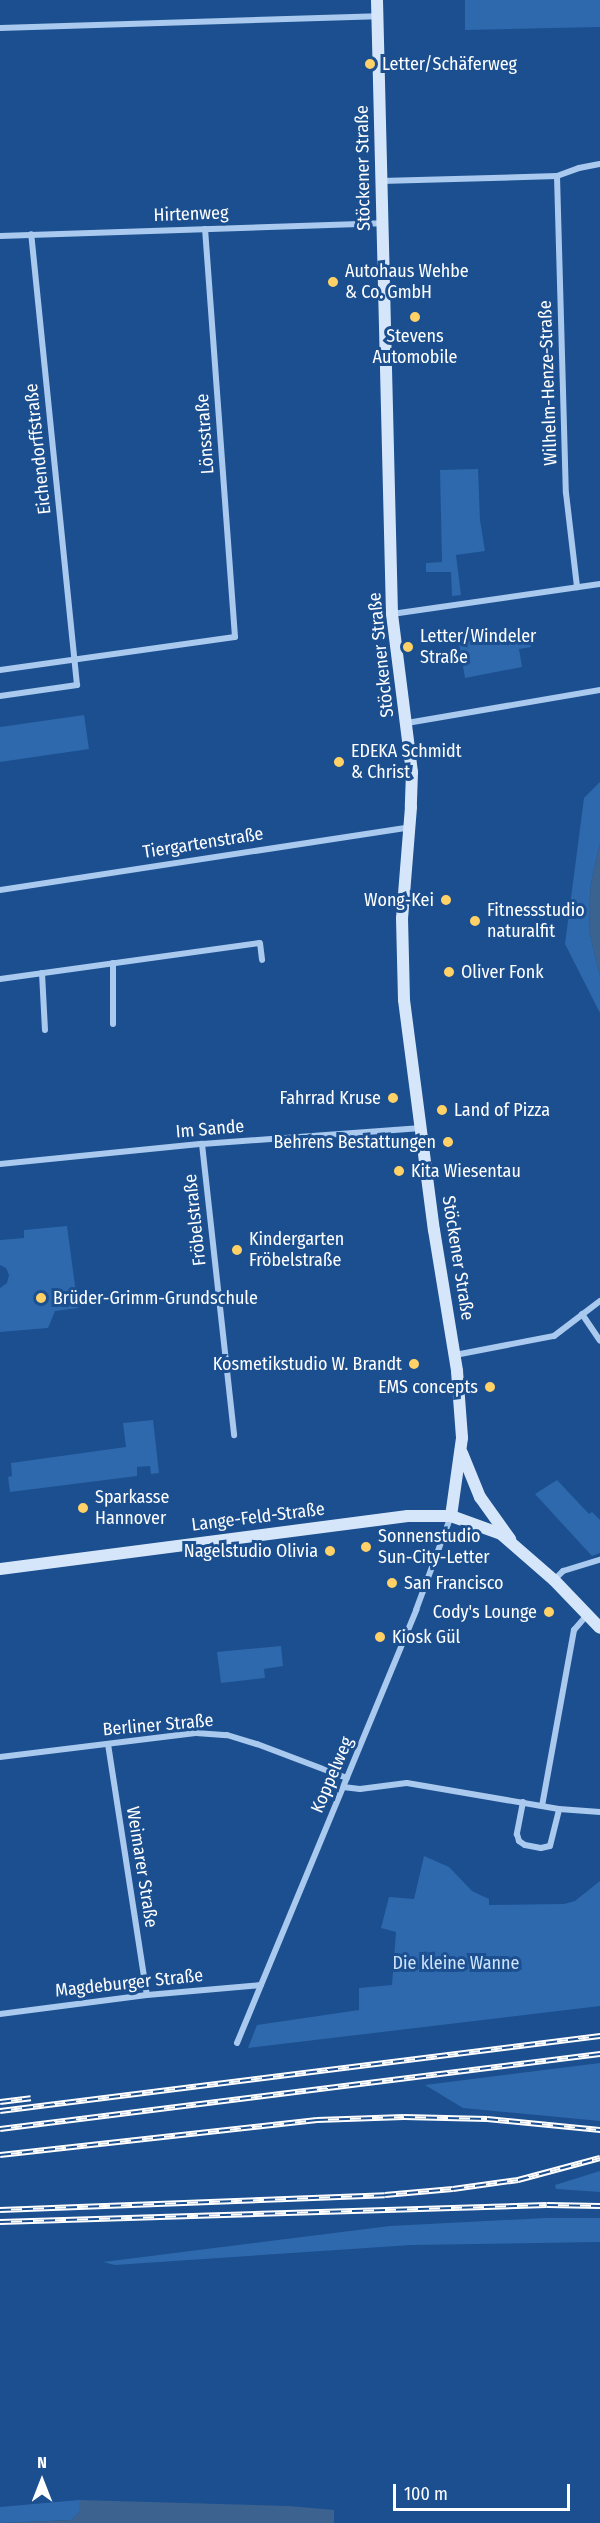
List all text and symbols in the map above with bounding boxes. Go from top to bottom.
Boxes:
place label: Letter/Schäferweg [382,53,517,75]
marker: Letter/Schäferweg [363,57,377,71]
street label: Stöckener Straße [351,105,375,231]
street label: Hirtenweg [153,202,229,226]
place label: Autohaus Wehbe & Co. GmbH [345,261,469,304]
marker: Autohaus Wehbe & Co. GmbH [326,275,340,289]
street label: Wilhelm-Henze-Straße [534,300,562,466]
marker: Stevens Automobile [408,310,422,324]
place label: Stevens Automobile [373,326,457,368]
street label: Eichendorffstraße [20,382,56,516]
street label: Lönsstraße [191,393,219,475]
street label: Stöckener Straße [364,591,398,719]
place label: Letter/Windeler Straße [420,626,536,668]
marker: Letter/Windeler Straße [401,640,415,654]
place label: EDEKA Schmidt & Christ [351,741,462,783]
marker: EDEKA Schmidt & Christ [332,755,346,769]
street label: Tiergartenstraße [141,823,265,863]
place label: Wong-Kei [364,889,434,911]
marker: Wong-Kei [439,893,453,907]
place label: Fitnessstudio naturalfit [487,900,585,942]
marker: Fitnessstudio naturalfit [468,914,482,928]
place label: Oliver Fonk [461,961,544,983]
marker: Oliver Fonk [442,965,456,979]
place label: Fahrrad Kruse [279,1087,381,1109]
marker: Fahrrad Kruse [386,1091,400,1105]
place label: Land of Pizza [454,1099,550,1121]
marker: Land of Pizza [435,1103,449,1117]
street label: Im Sande [175,1115,245,1143]
place label: Behrens Bestattungen [273,1131,436,1153]
marker: Behrens Bestattungen [441,1135,455,1149]
place label: Kita Wiesentau [411,1160,521,1182]
marker: Kita Wiesentau [392,1164,406,1178]
street label: Fröbelstraße [179,1173,211,1267]
street label: Stöckener Straße [438,1194,478,1322]
place label: Kindergarten Fröbelstraße [249,1229,344,1272]
marker: Kindergarten Fröbelstraße [230,1243,244,1257]
place label: Brüder-Grimm-Grundschule [53,1287,258,1309]
marker: Brüder-Grimm-Grundschule [34,1291,48,1305]
place label: Kosmetikstudio W. Brandt [213,1353,402,1375]
marker: Kosmetikstudio W. Brandt [407,1357,421,1371]
place label: EMS concepts [378,1376,478,1398]
marker: EMS concepts [483,1380,497,1394]
place label: Sparkasse Hannover [95,1487,169,1530]
street label: Lange-Feld-Straße [190,1498,326,1536]
marker: Sparkasse Hannover [76,1501,90,1515]
place label: Sonnenstudio Sun-City-Letter [378,1526,490,1568]
place label: Nagelstudio Olivia [184,1540,318,1562]
marker: Sonnenstudio Sun-City-Letter [359,1540,373,1554]
marker: Nagelstudio Olivia [323,1544,337,1558]
place label: San Francisco [404,1572,504,1594]
marker: San Francisco [385,1576,399,1590]
place label: Cody's Lounge [433,1601,537,1623]
marker: Cody's Lounge [542,1605,556,1619]
place label: Kiosk Gül [392,1626,460,1648]
marker: Kiosk Gül [373,1630,387,1644]
street label: Berliner Straße [102,1709,214,1741]
street label: Koppelweg [306,1734,358,1816]
street label: Weimarer Straße [122,1805,162,1929]
park label: Die kleine Wanne [393,1952,519,1974]
street label: Magdeburger Straße [54,1964,204,2002]
north arrow [12,2451,72,2511]
text: N [37,2453,47,2472]
scale bar [396,2472,573,2510]
text: 100 m [404,2483,448,2505]

